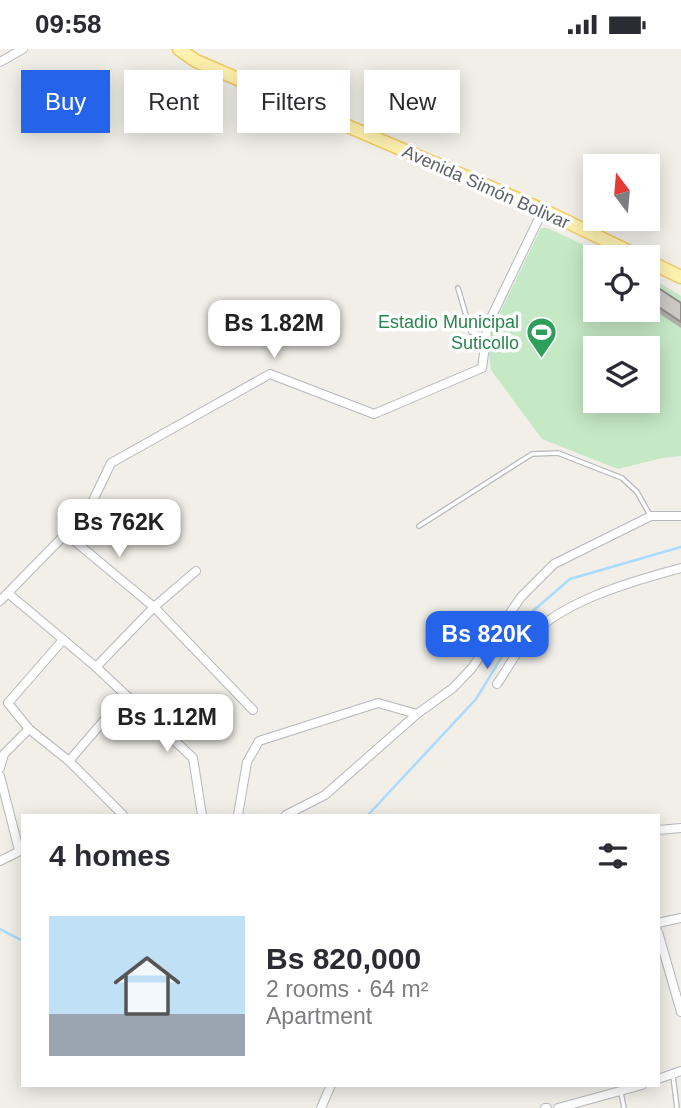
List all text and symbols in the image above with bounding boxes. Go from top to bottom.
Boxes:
text: 09:58 [35,9,102,39]
chip: Buy [21,70,110,133]
chip: Rent [124,70,223,133]
chip: Filters [237,70,350,133]
chip: New [364,70,460,133]
street label: Avenida Simón Bolivar [399,141,573,233]
north arrow [583,154,660,231]
map controls [583,154,660,413]
button: locate [583,245,660,322]
pin: Bs 1.82M [202,301,346,360]
text: Bs 1.82M [224,310,324,336]
place label: Estadio Municipal Suticollo [378,312,519,353]
sports icon: Estadio Municipal Suticollo [525,315,559,359]
button: layers [583,336,660,413]
pin: Bs 762K [54,499,184,559]
text: Bs 762K [74,509,164,535]
pin: Bs 820K [422,611,552,671]
text: Bs 820K [442,621,532,647]
pin: Bs 1.12M [95,695,239,754]
text: Bs 1.12M [117,704,217,730]
icon: filters [594,837,632,875]
text: 4 homes [49,839,171,872]
text: Bs 820,000 [266,942,421,975]
icon: home [105,944,189,1028]
text: 2 rooms · 64 m² [266,976,428,1002]
text: Apartment [266,1003,372,1029]

